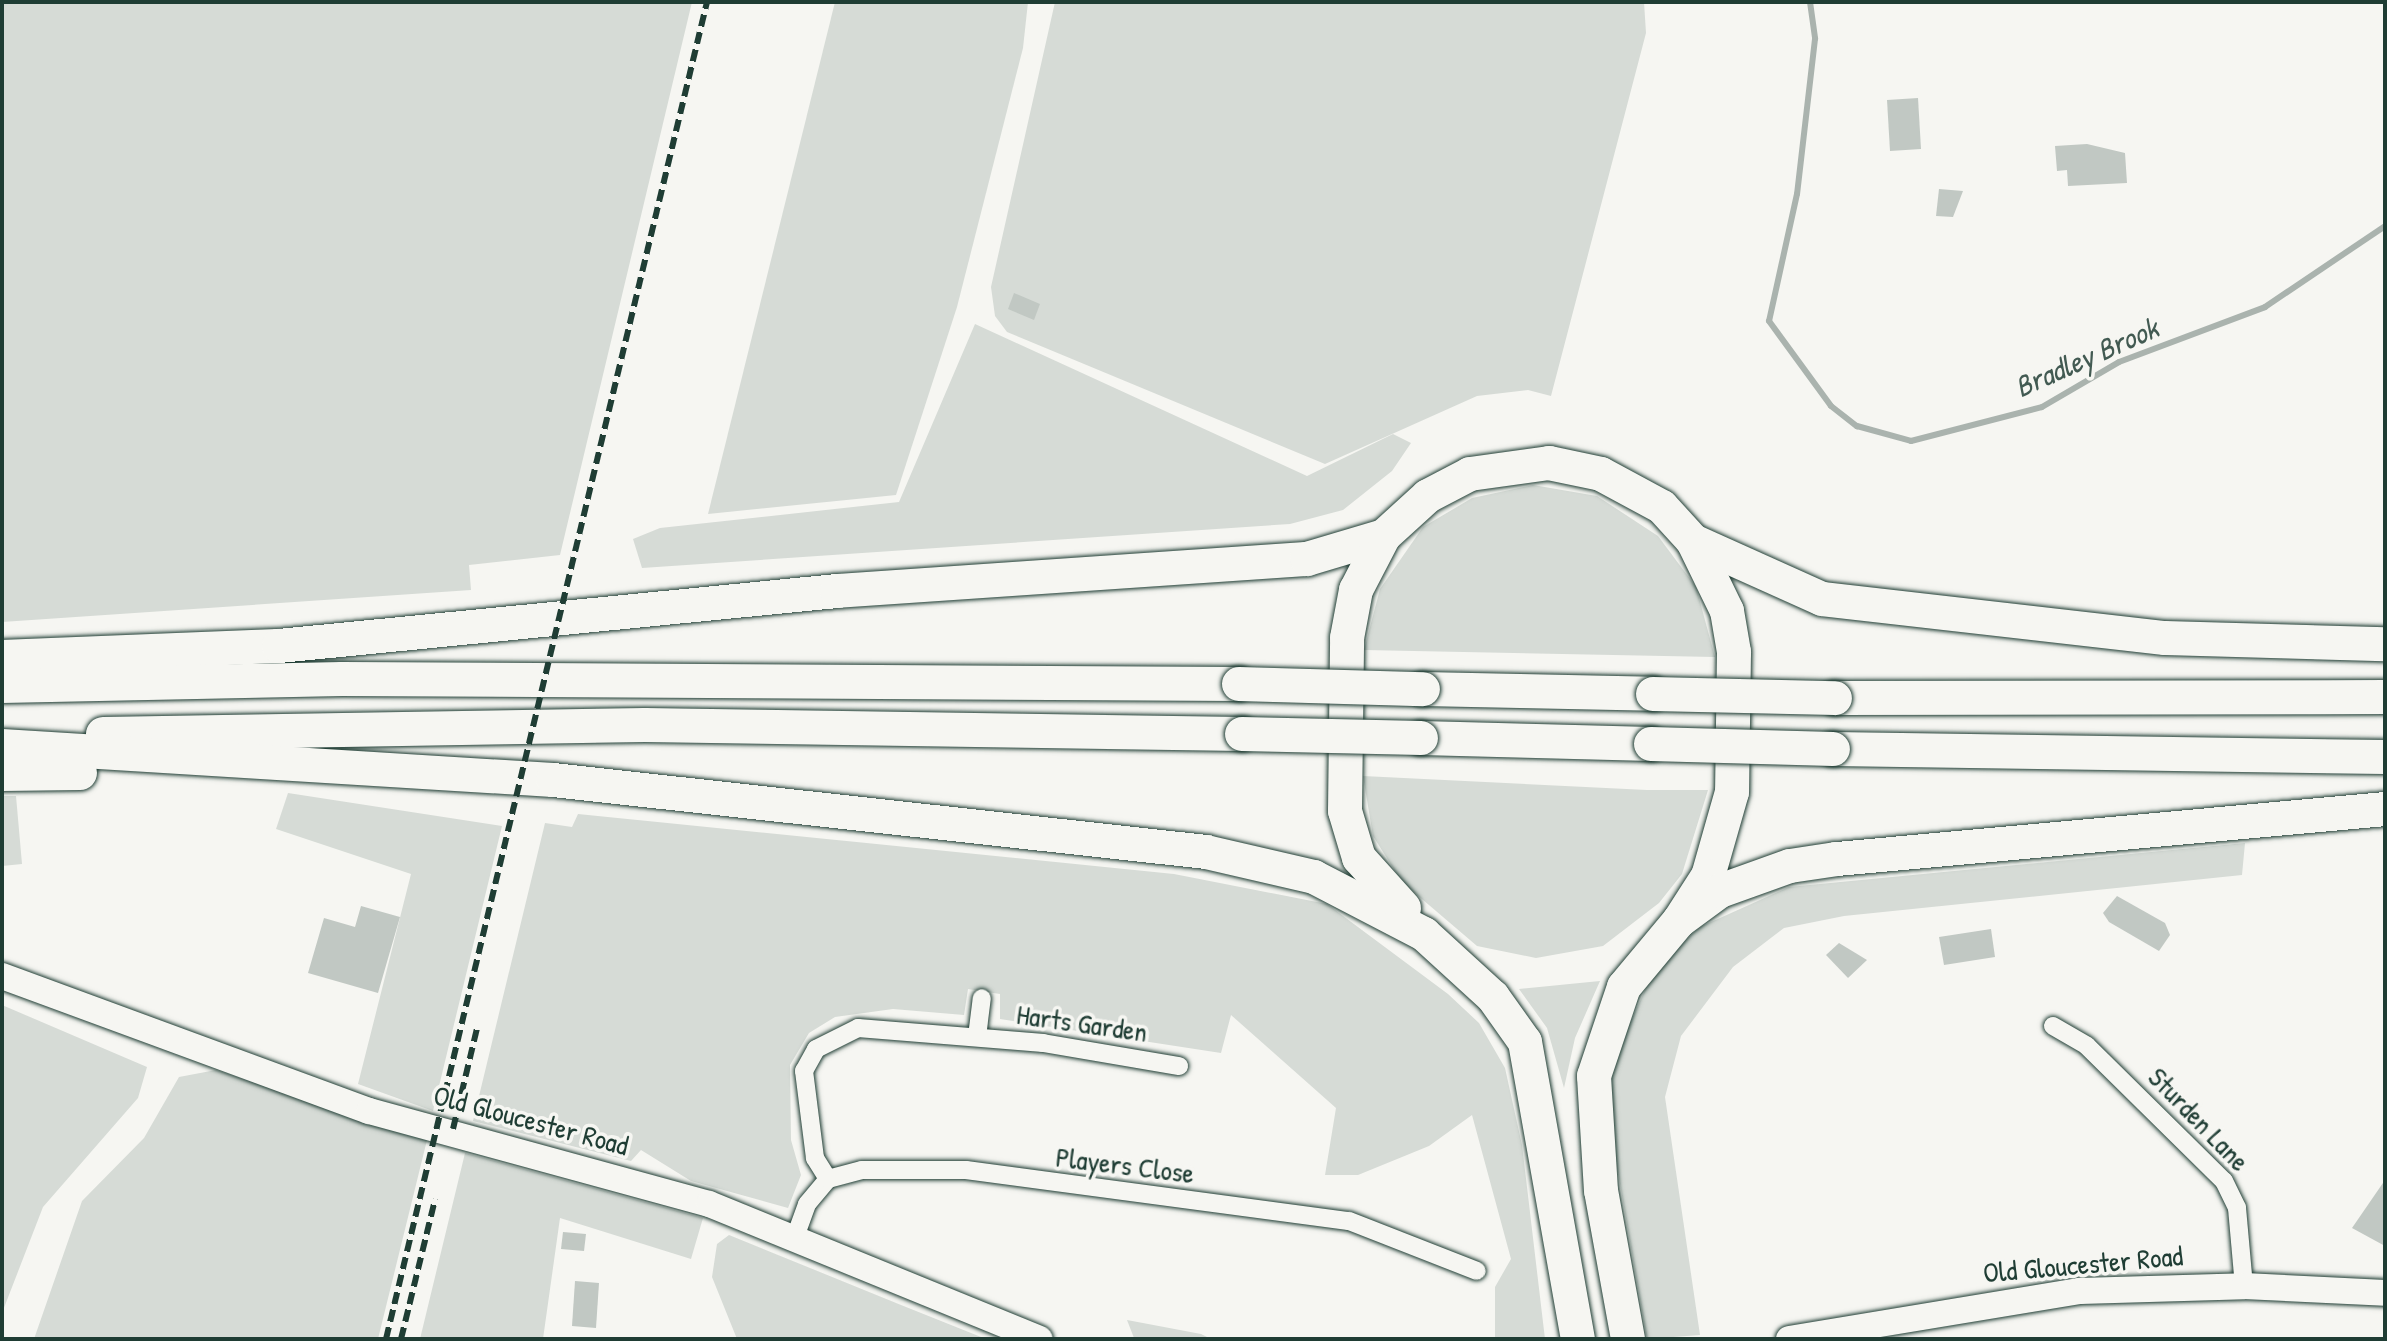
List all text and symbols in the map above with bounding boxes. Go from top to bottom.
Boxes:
water label: Bradley Brook [2009,309,2163,405]
street label: Harts Garden [1014,997,1150,1049]
street label: Sturden Lane [2141,1060,2257,1178]
street label: Old Gloucester Road [430,1078,632,1162]
street label: Players Close [1054,1140,1196,1190]
street label: Old Gloucester Road [1982,1239,2184,1289]

